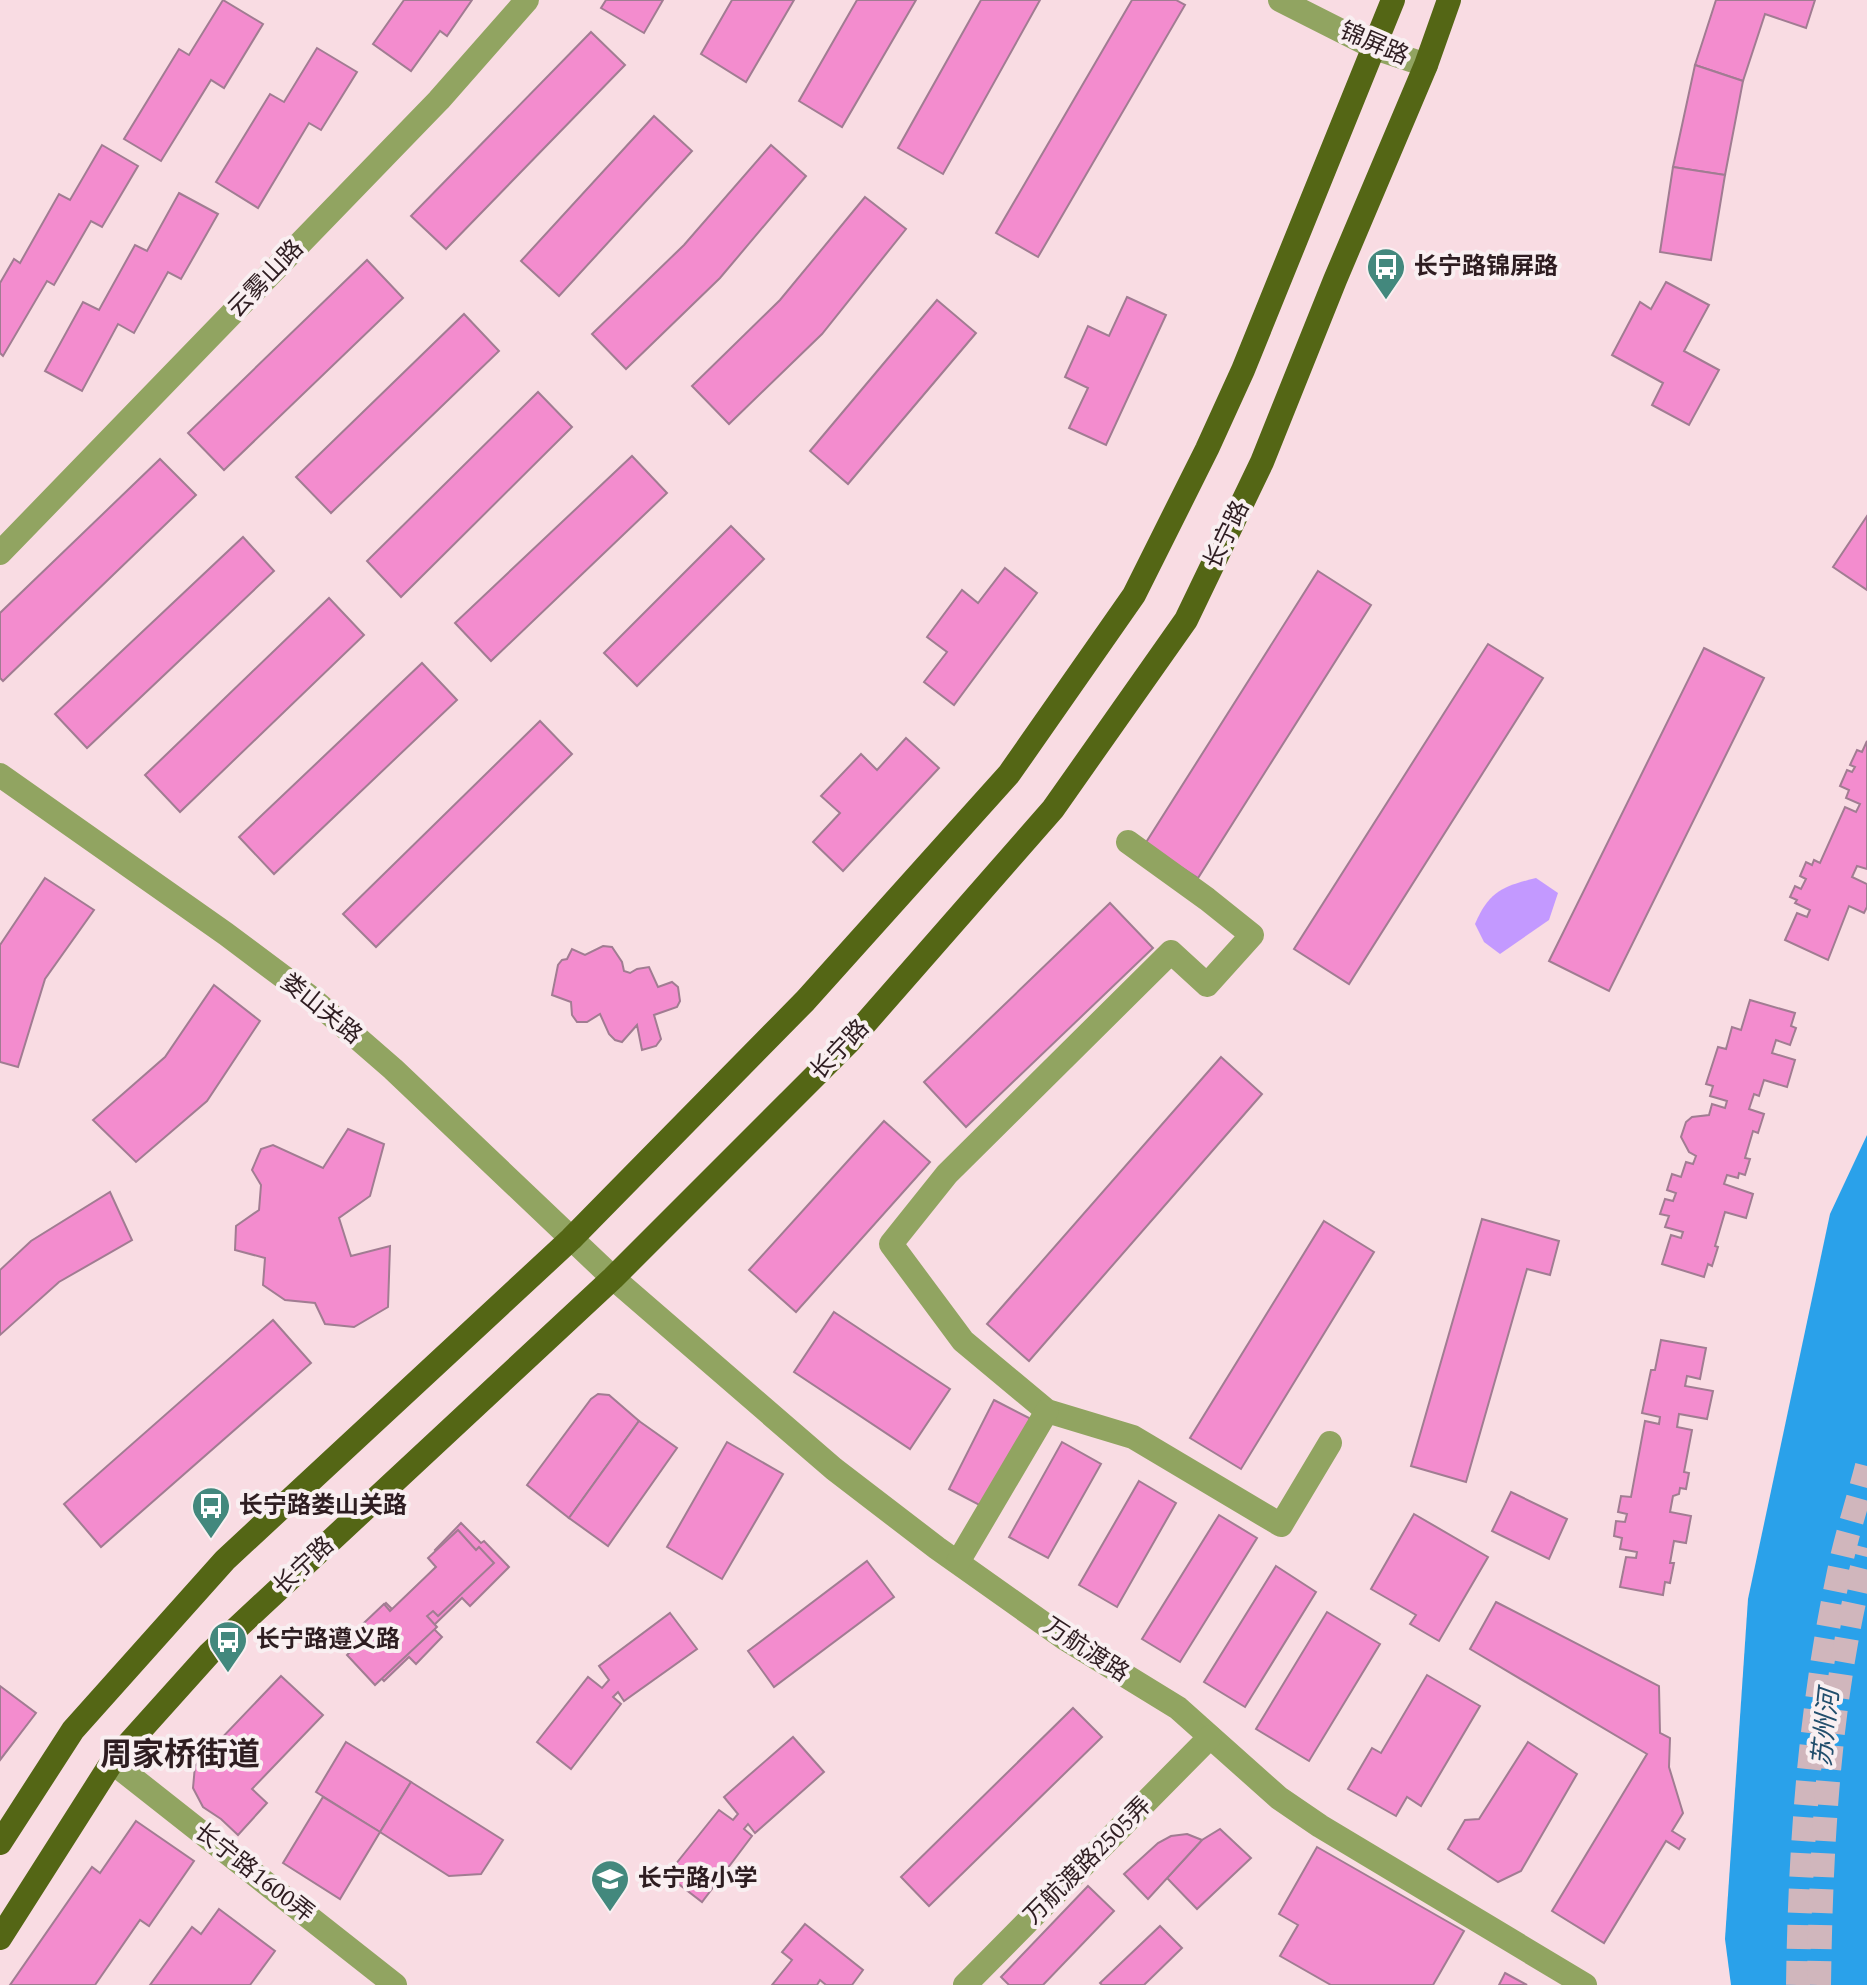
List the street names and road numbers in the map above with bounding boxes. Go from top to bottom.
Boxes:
street label: 锦屏路 [1334,13,1414,75]
street label: 云雾山路 [220,232,312,326]
street label: 长宁路 [1195,495,1259,575]
street label: 娄山关路 [272,965,370,1053]
street label: 长宁路 [802,1012,878,1088]
street label: 长宁路 [265,1528,343,1604]
street label: 万航渡路 [1036,1609,1136,1691]
street label: 万航渡路2505弄 [1016,1789,1160,1933]
street label: 长宁路1600弄 [186,1814,322,1932]

